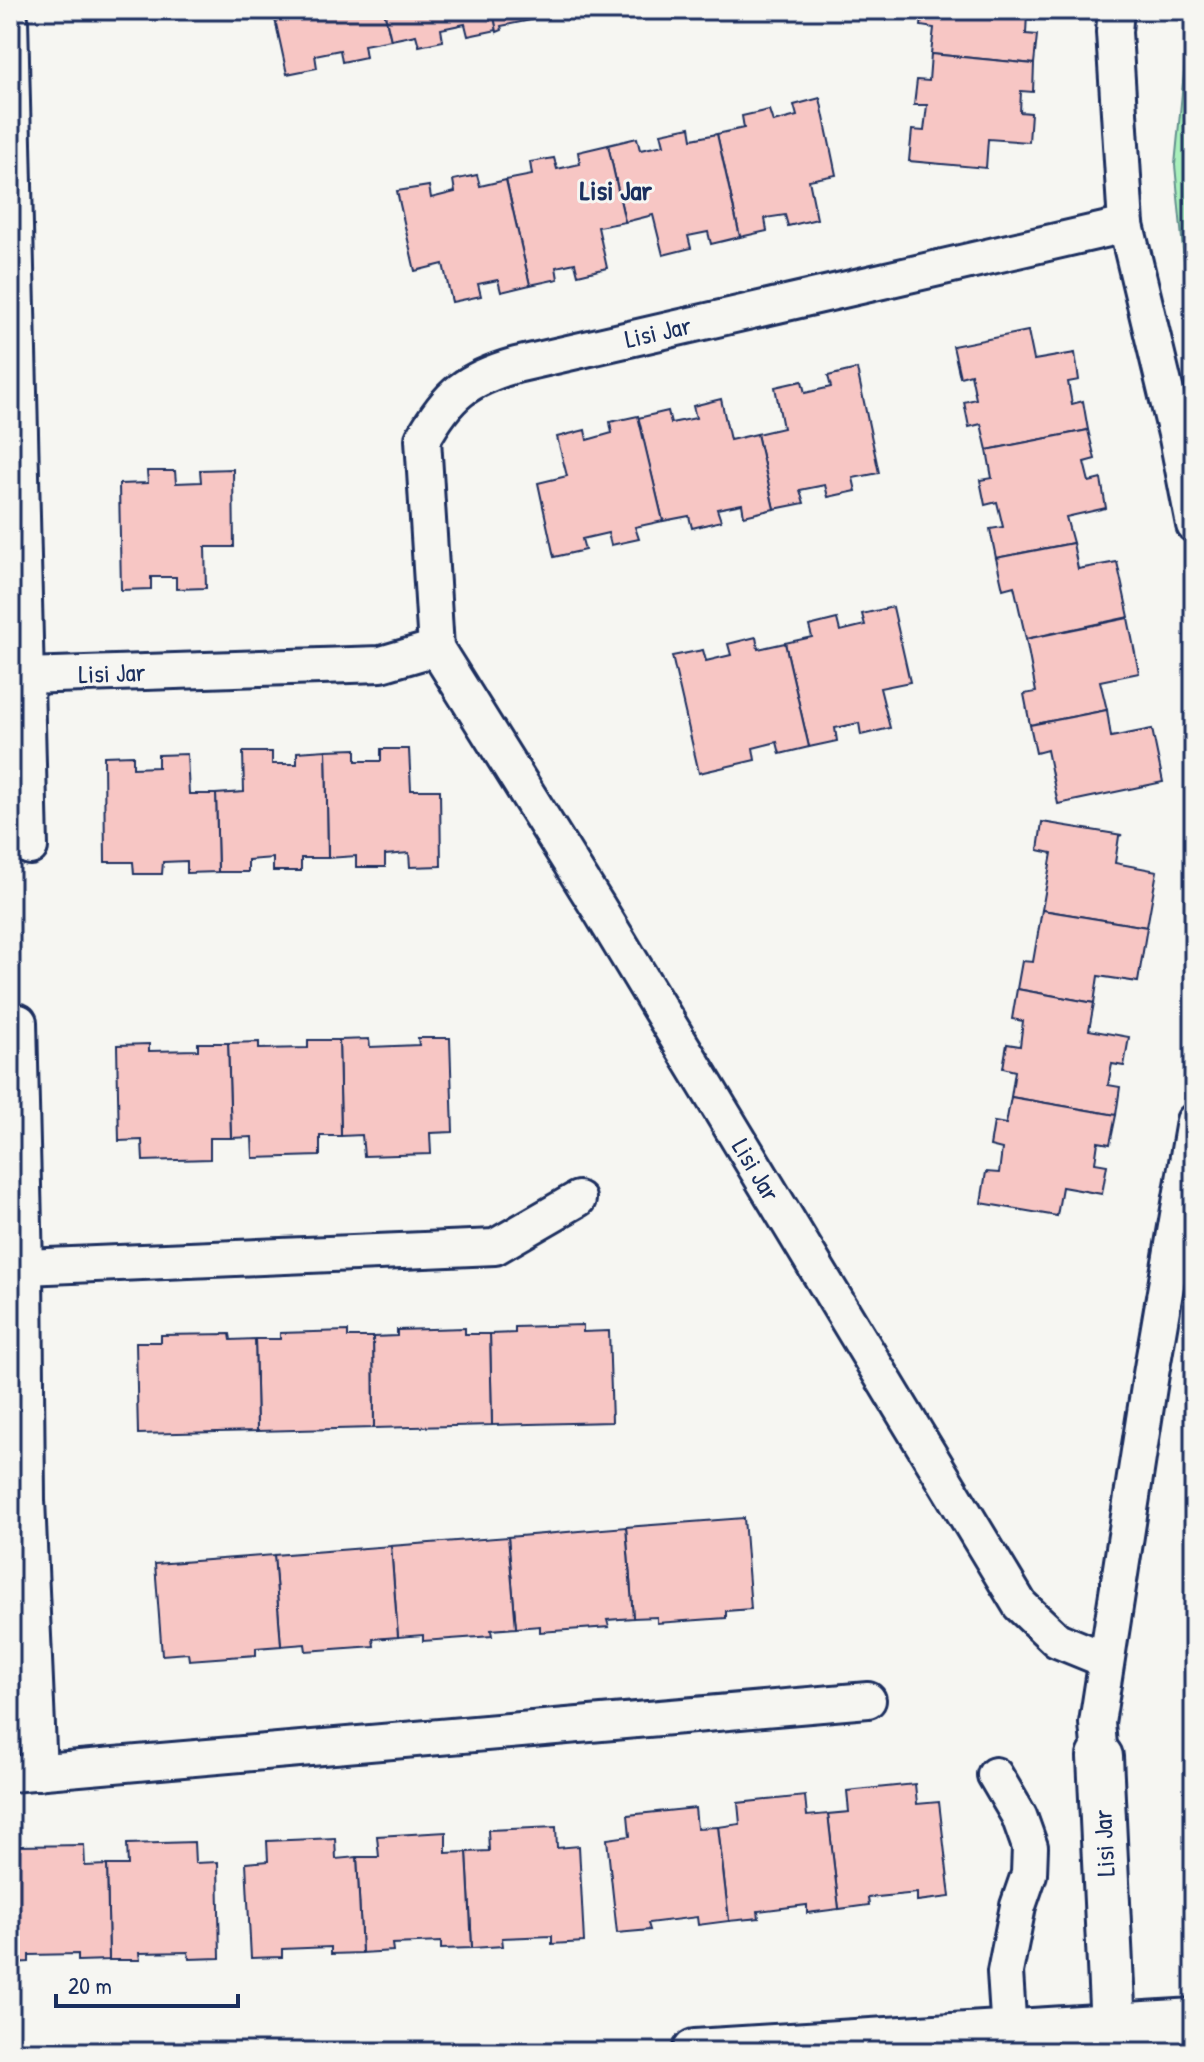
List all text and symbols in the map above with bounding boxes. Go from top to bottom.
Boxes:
district label: Lisi Jar [580,171,652,209]
street label: Lisi Jar [621,307,695,356]
street label: Lisi Jar [78,654,146,691]
street label: Lisi Jar [724,1132,789,1208]
street label: Lisi Jar [1084,1809,1123,1877]
scale bar [56,1958,238,2008]
text: 20 m [68,1969,112,2001]

